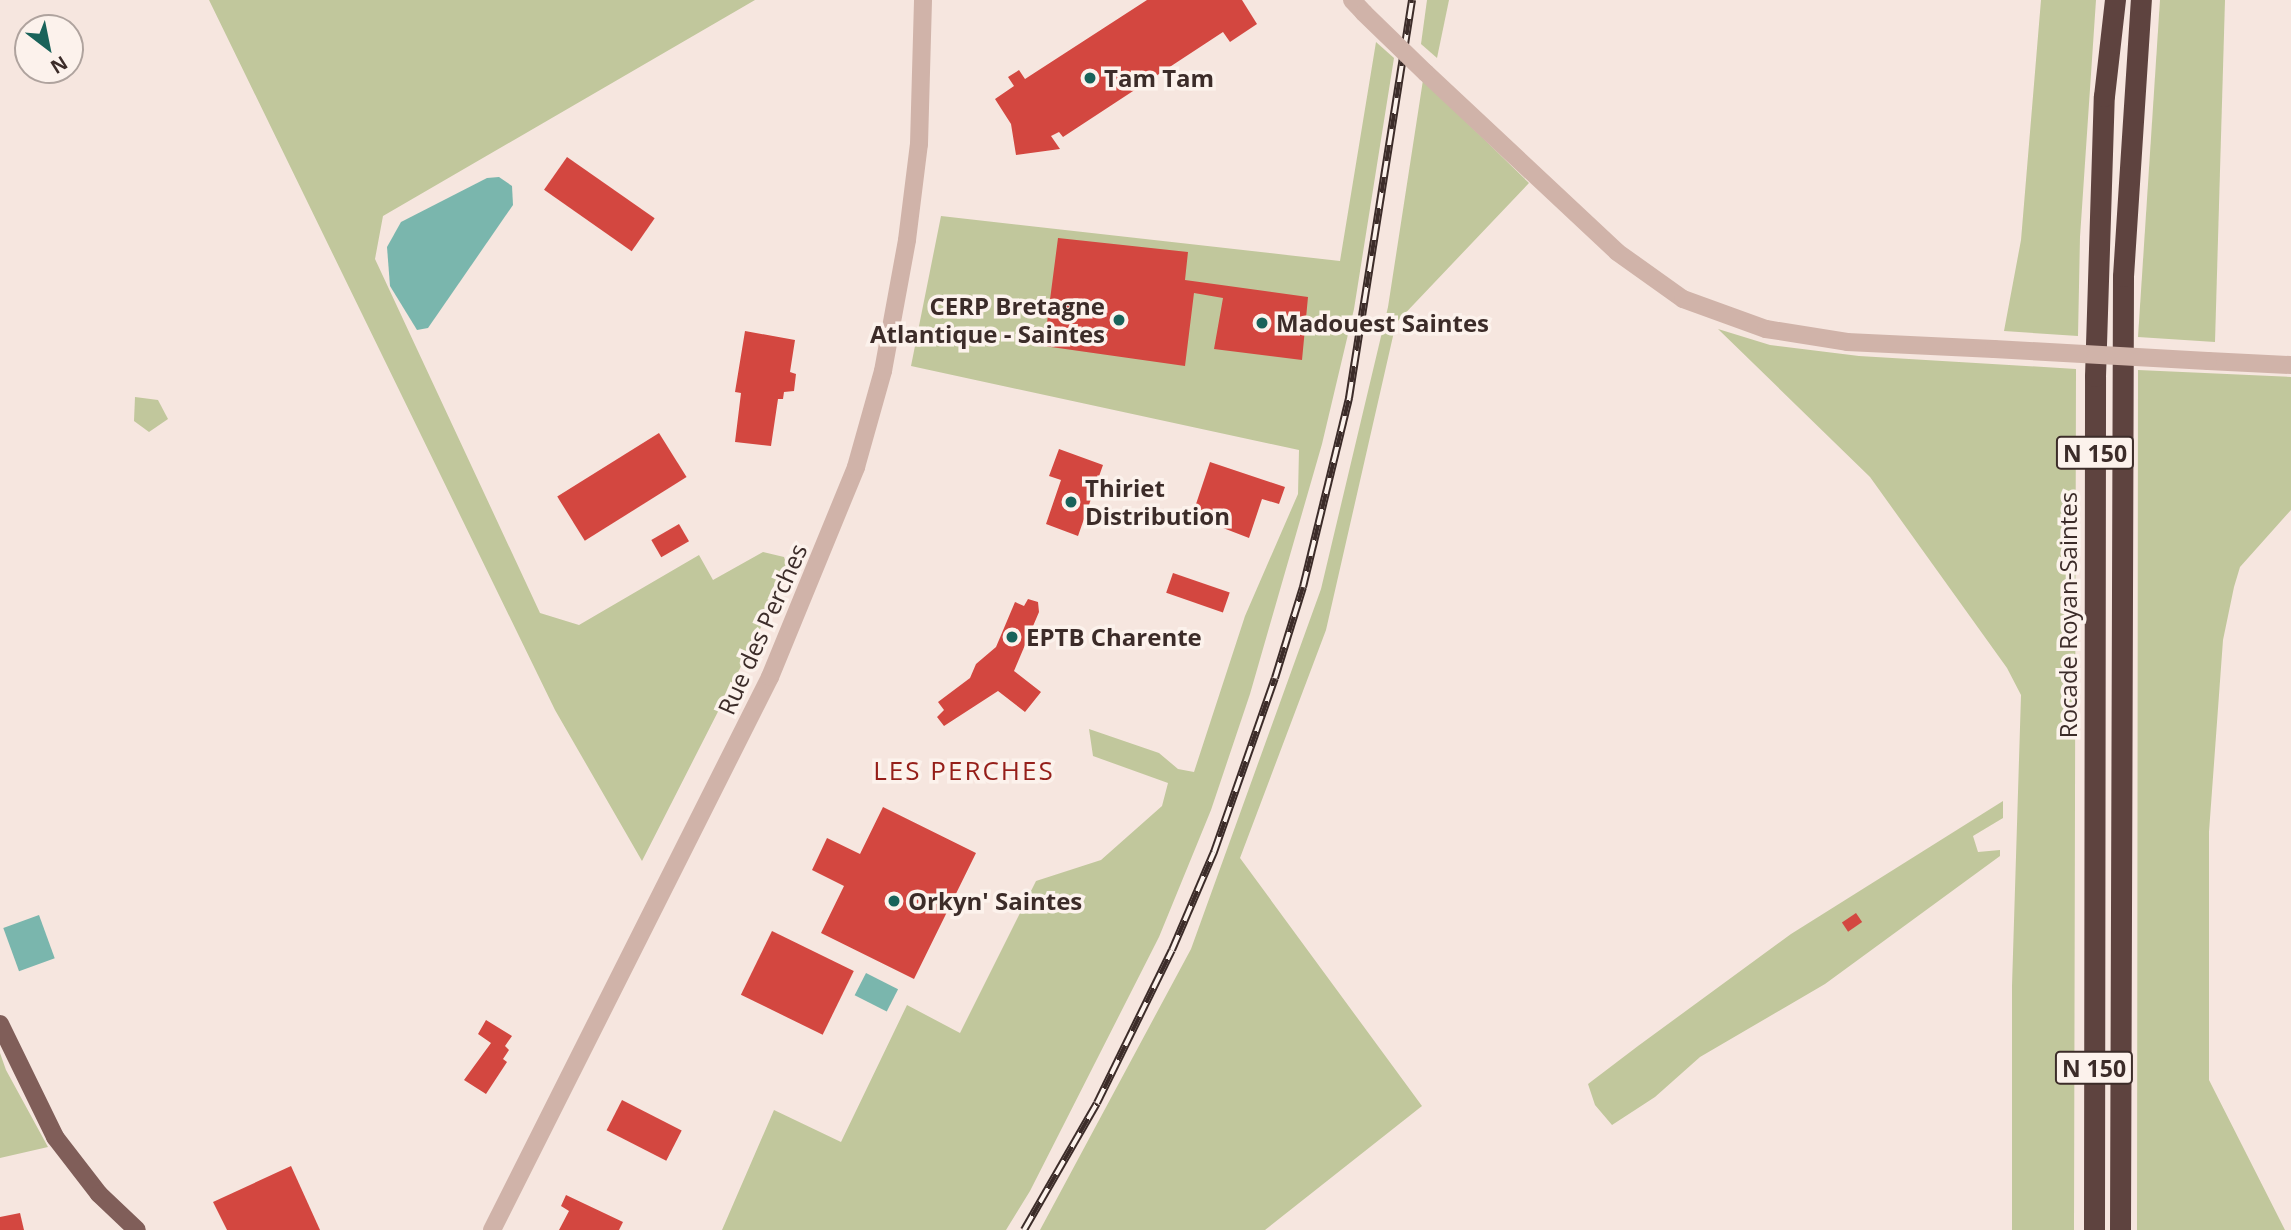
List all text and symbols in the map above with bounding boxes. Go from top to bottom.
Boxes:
north arrow [14,14,84,84]
text: N [46,50,73,80]
place label: Tam Tam [1104,64,1214,92]
marker: Tam Tam [1082,70,1098,86]
place label: CERP Bretagne Atlantique - Saintes [870,292,1105,348]
place label: Madouest Saintes [1276,309,1489,337]
marker: CERP Bretagne Atlantique - Saintes [1111,312,1127,328]
marker: Madouest Saintes [1254,315,1270,331]
road number: N 150 [2055,433,2135,472]
place label: Thiriet Distribution [1085,474,1230,530]
street label: Rocade Royan-Saintes [2054,492,2082,738]
marker: Thiriet Distribution [1063,494,1079,510]
street label: Rue des Perches [711,539,813,719]
place label: EPTB Charente [1026,623,1202,651]
marker: EPTB Charente [1004,629,1020,645]
district label: LES PERCHES [875,755,1053,787]
place label: Orkyn' Saintes [908,887,1082,915]
marker: Orkyn' Saintes [886,893,902,909]
road number: N 150 [2054,1049,2134,1088]

